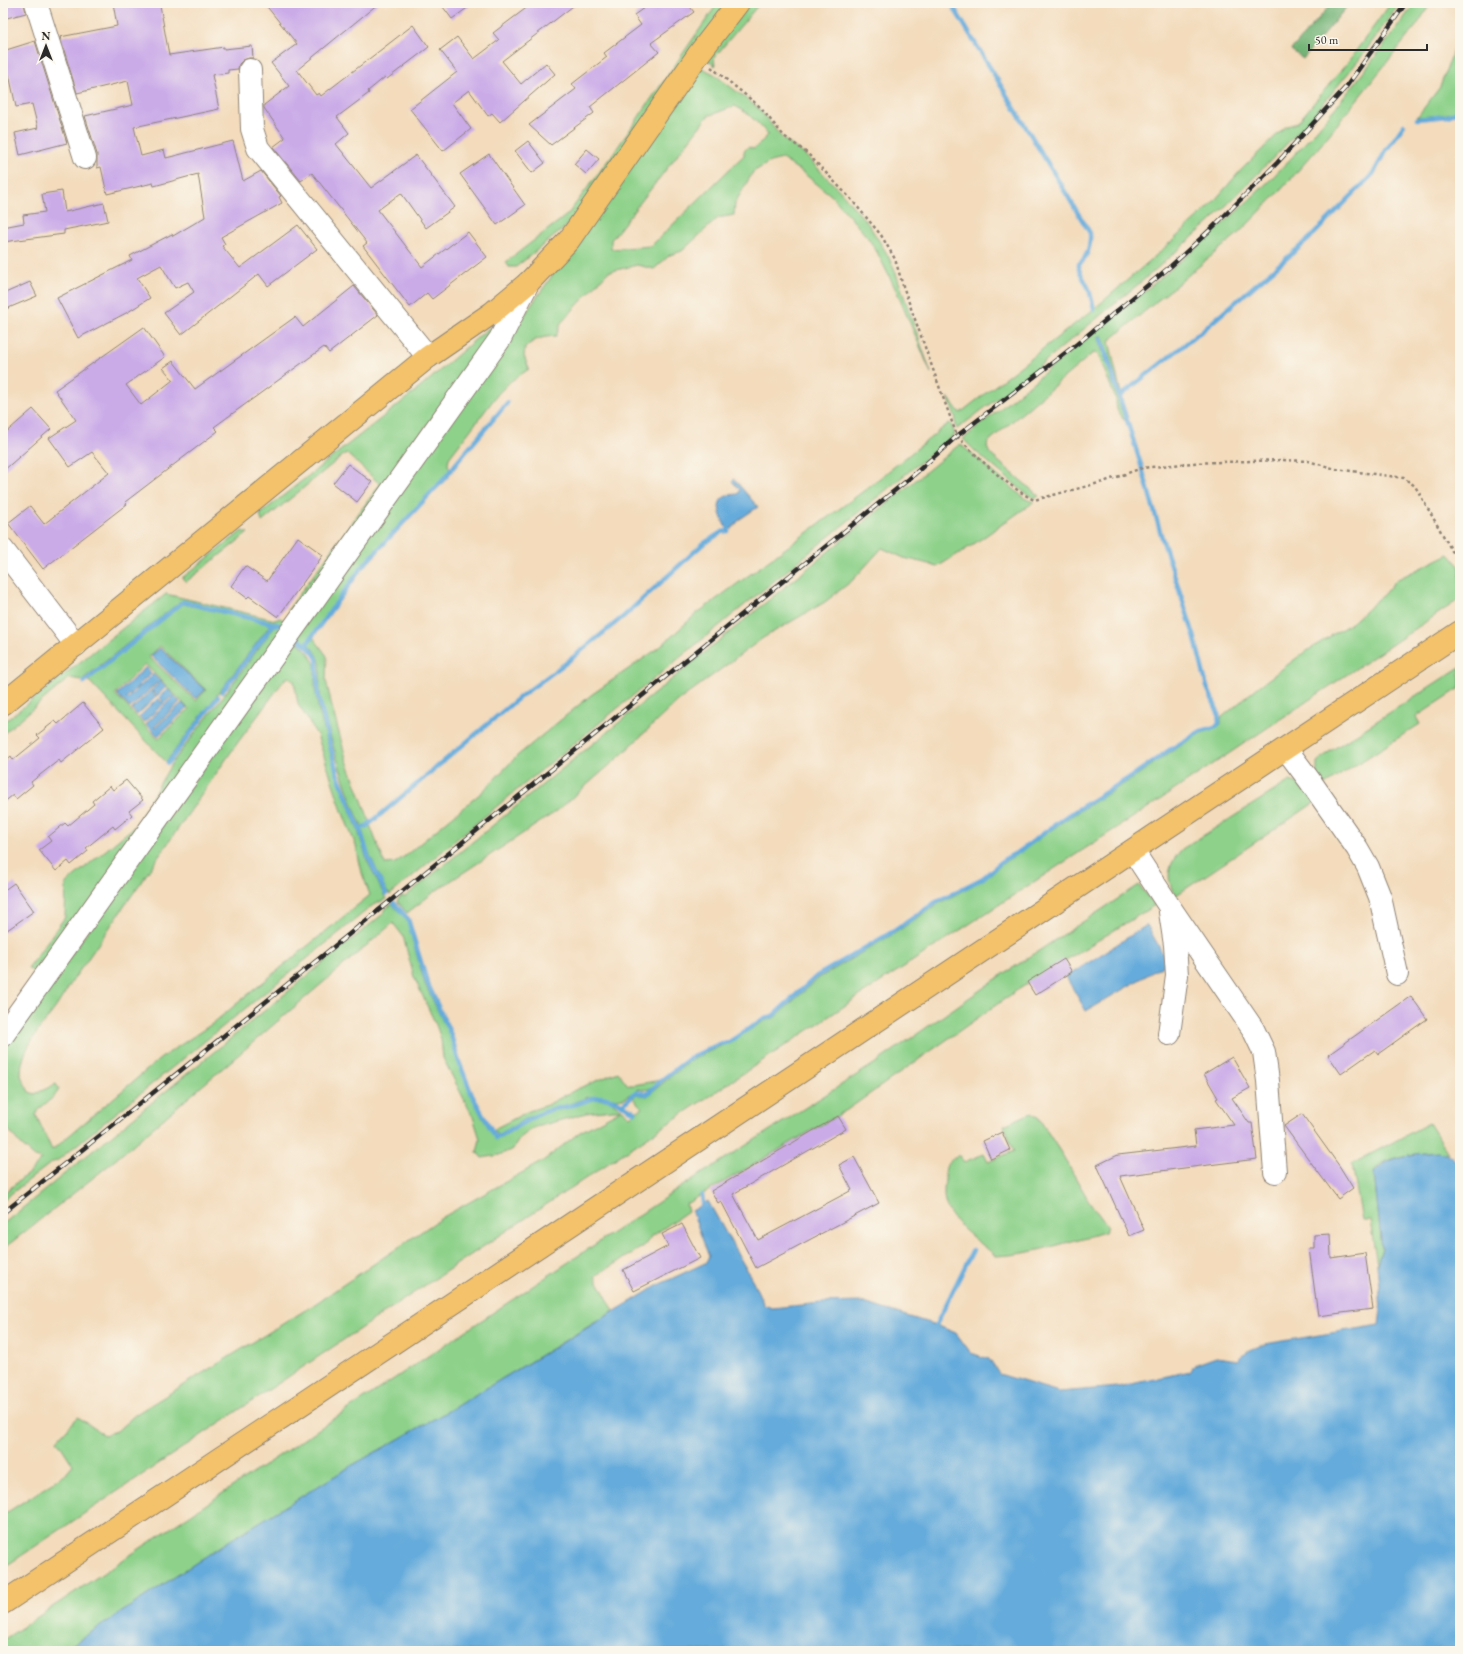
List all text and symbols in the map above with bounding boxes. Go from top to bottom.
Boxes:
north arrow [26,26,66,66]
scale bar [1309,26,1427,52]
text: N [42,29,51,43]
text: 50 m [1315,32,1339,48]

